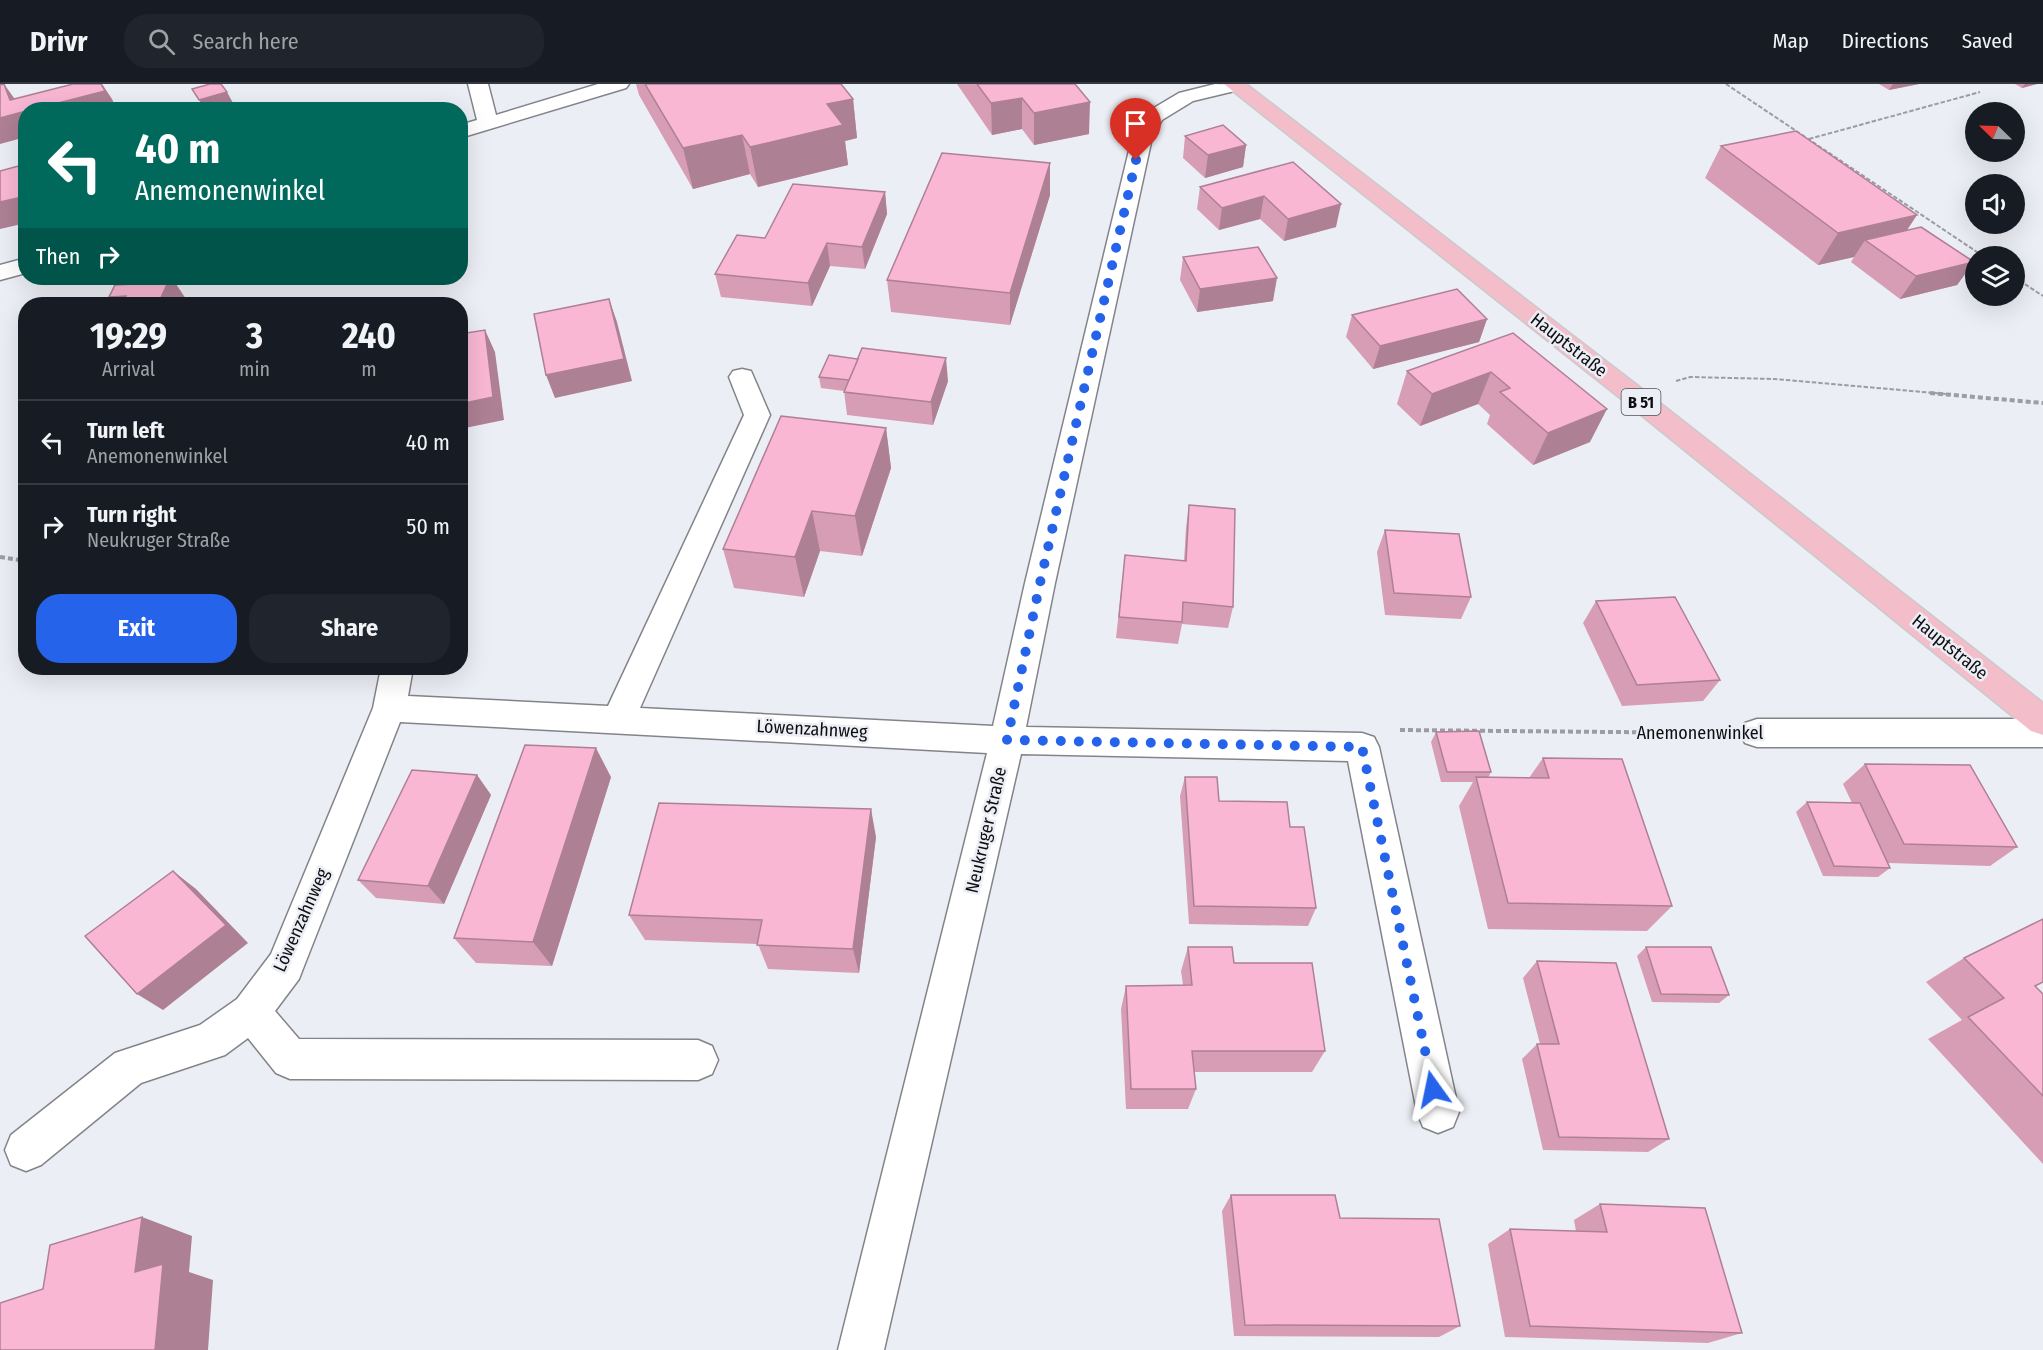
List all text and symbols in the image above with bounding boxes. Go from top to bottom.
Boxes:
search box [124,14,544,68]
text: Drivr [30,25,88,58]
icon: search [145,25,178,58]
text: Search here [193,28,299,55]
text: Map [1772,28,1809,54]
text: Directions [1842,28,1929,54]
text: Saved [1962,28,2013,54]
pin [1110,98,1161,160]
north arrow [1965,102,2025,162]
map controls [1965,102,2025,306]
icon: arrive [1119,107,1152,140]
text: 40 m [135,124,220,174]
icon: left [36,126,114,204]
button: sound [1965,174,2025,234]
text: Anemonenwinkel [135,175,325,207]
icon: right [92,240,125,273]
text: Then [36,243,80,270]
button: layers [1965,246,2025,306]
street label: Hauptstraße [1526,308,1612,382]
text: 19:29 [90,314,167,358]
text: 3 [246,314,263,358]
text: 240 [342,314,396,358]
text: Arrival [102,357,155,381]
text: min [239,357,270,381]
text: m [361,357,377,381]
road number: B 51 [1622,389,1660,415]
text: Turn left [87,417,165,444]
icon: left [36,426,69,459]
text: 40 m [406,429,450,456]
text: Anemonenwinkel [87,444,228,468]
text: Turn right [87,501,176,528]
icon: right [36,510,69,543]
text: 50 m [406,513,450,540]
text: Neukruger Straße [87,528,230,552]
button: Exit [36,594,237,663]
button: Share [249,594,450,663]
street label: Hauptstraße [1908,610,1992,684]
street label: Löwenzahnweg [756,715,869,743]
street label: Anemonenwinkel [1637,722,1764,744]
street label: Neukruger Straße [961,765,1011,895]
street label: Löwenzahnweg [268,864,334,975]
position arrow [1401,1057,1465,1121]

